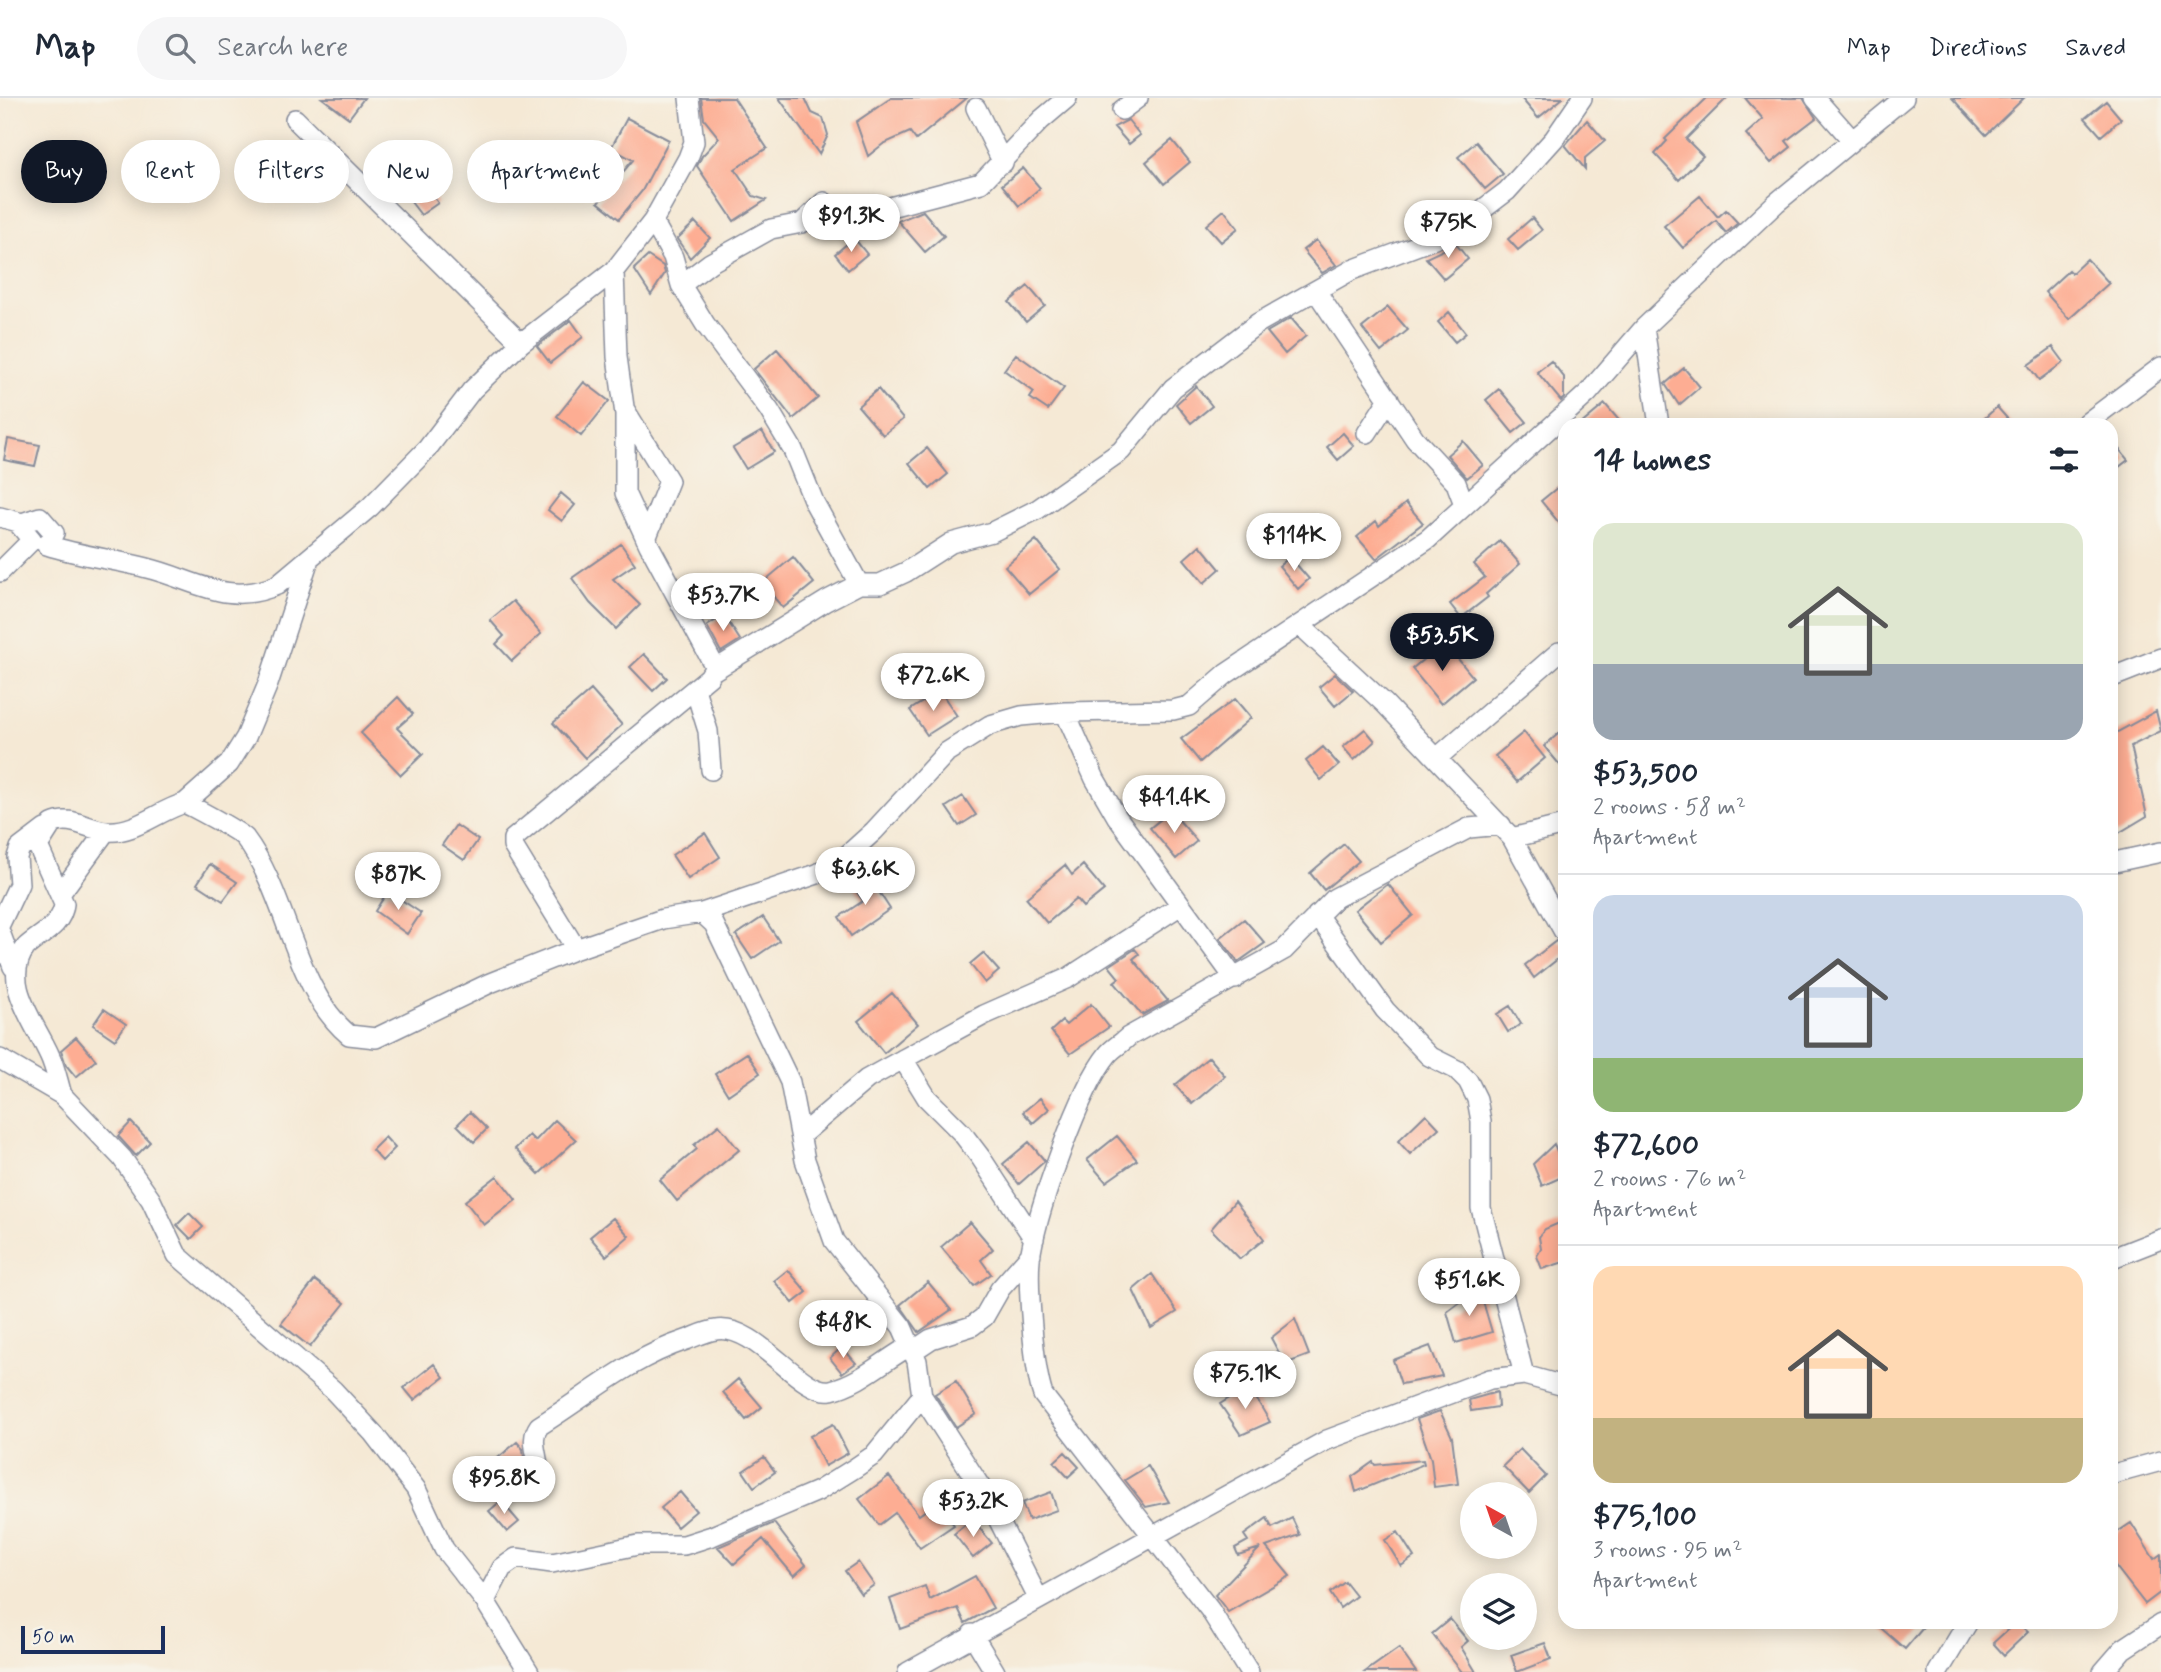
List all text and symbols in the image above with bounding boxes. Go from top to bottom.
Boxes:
search box [137,17,627,80]
text: Map [35,26,95,70]
icon: search [161,29,199,67]
text: Search here [217,31,348,65]
text: Map [1847,33,1891,64]
text: Directions [1929,33,2027,64]
text: Saved [2065,33,2126,64]
chip: Buy [21,140,107,203]
chip: Rent [121,140,220,203]
chip: Filters [234,140,349,203]
chip: New [363,140,453,203]
chip: Apartment [467,140,624,203]
pin: $91.3K [794,194,908,254]
pin: $75K [1407,200,1489,260]
text: $91.3K [818,202,884,232]
text: $75K [1420,208,1476,238]
text: 14 homes [1593,441,1711,480]
icon: filters [2045,441,2083,479]
pin: $114K [1245,514,1343,573]
text: $114K [1262,521,1326,551]
icon: home [1775,568,1901,694]
pin: $53.7K [666,574,780,633]
text: $53.7K [687,581,759,611]
pin: $53.5K [1385,614,1499,673]
text: $53.5K [1406,621,1478,651]
pin: $72.6K [876,654,990,713]
text: $72.6K [897,661,969,691]
text: $53,500 [1593,754,1698,793]
pin: $41.4K [1117,776,1231,835]
text: $41.4K [1138,783,1210,813]
text: 2 rooms · 58 m² [1593,793,1746,823]
text: Apartment [1593,823,1698,853]
pin: $63.6K [808,848,922,907]
pin: $87K [357,852,439,912]
text: $63.6K [831,855,899,885]
text: $87K [371,860,425,890]
icon: home [1775,940,1901,1066]
text: $72,600 [1593,1126,1699,1165]
text: 2 rooms · 76 m² [1593,1165,1746,1195]
text: Apartment [1593,1195,1698,1225]
pin: $51.6K [1412,1258,1526,1318]
text: $51.6K [1434,1266,1504,1296]
pin: $48K [802,1300,884,1360]
text: $48K [815,1308,871,1338]
icon: home [1775,1311,1901,1437]
pin: $75.1K [1188,1352,1302,1411]
text: $75.1K [1209,1359,1281,1389]
pin: $95.8K [447,1456,561,1516]
text: $95.8K [468,1464,540,1494]
pin: $53.2K [916,1480,1030,1539]
north arrow [1460,1482,1536,1559]
map controls [1460,1482,1537,1650]
text: $53.2K [938,1487,1008,1517]
text: $75,100 [1593,1497,1697,1536]
text: 3 rooms · 95 m² [1593,1536,1742,1566]
text: Apartment [1593,1566,1698,1596]
button: layers [1460,1573,1537,1650]
scale bar [21,1623,164,1655]
text: 50 m [32,1625,75,1650]

